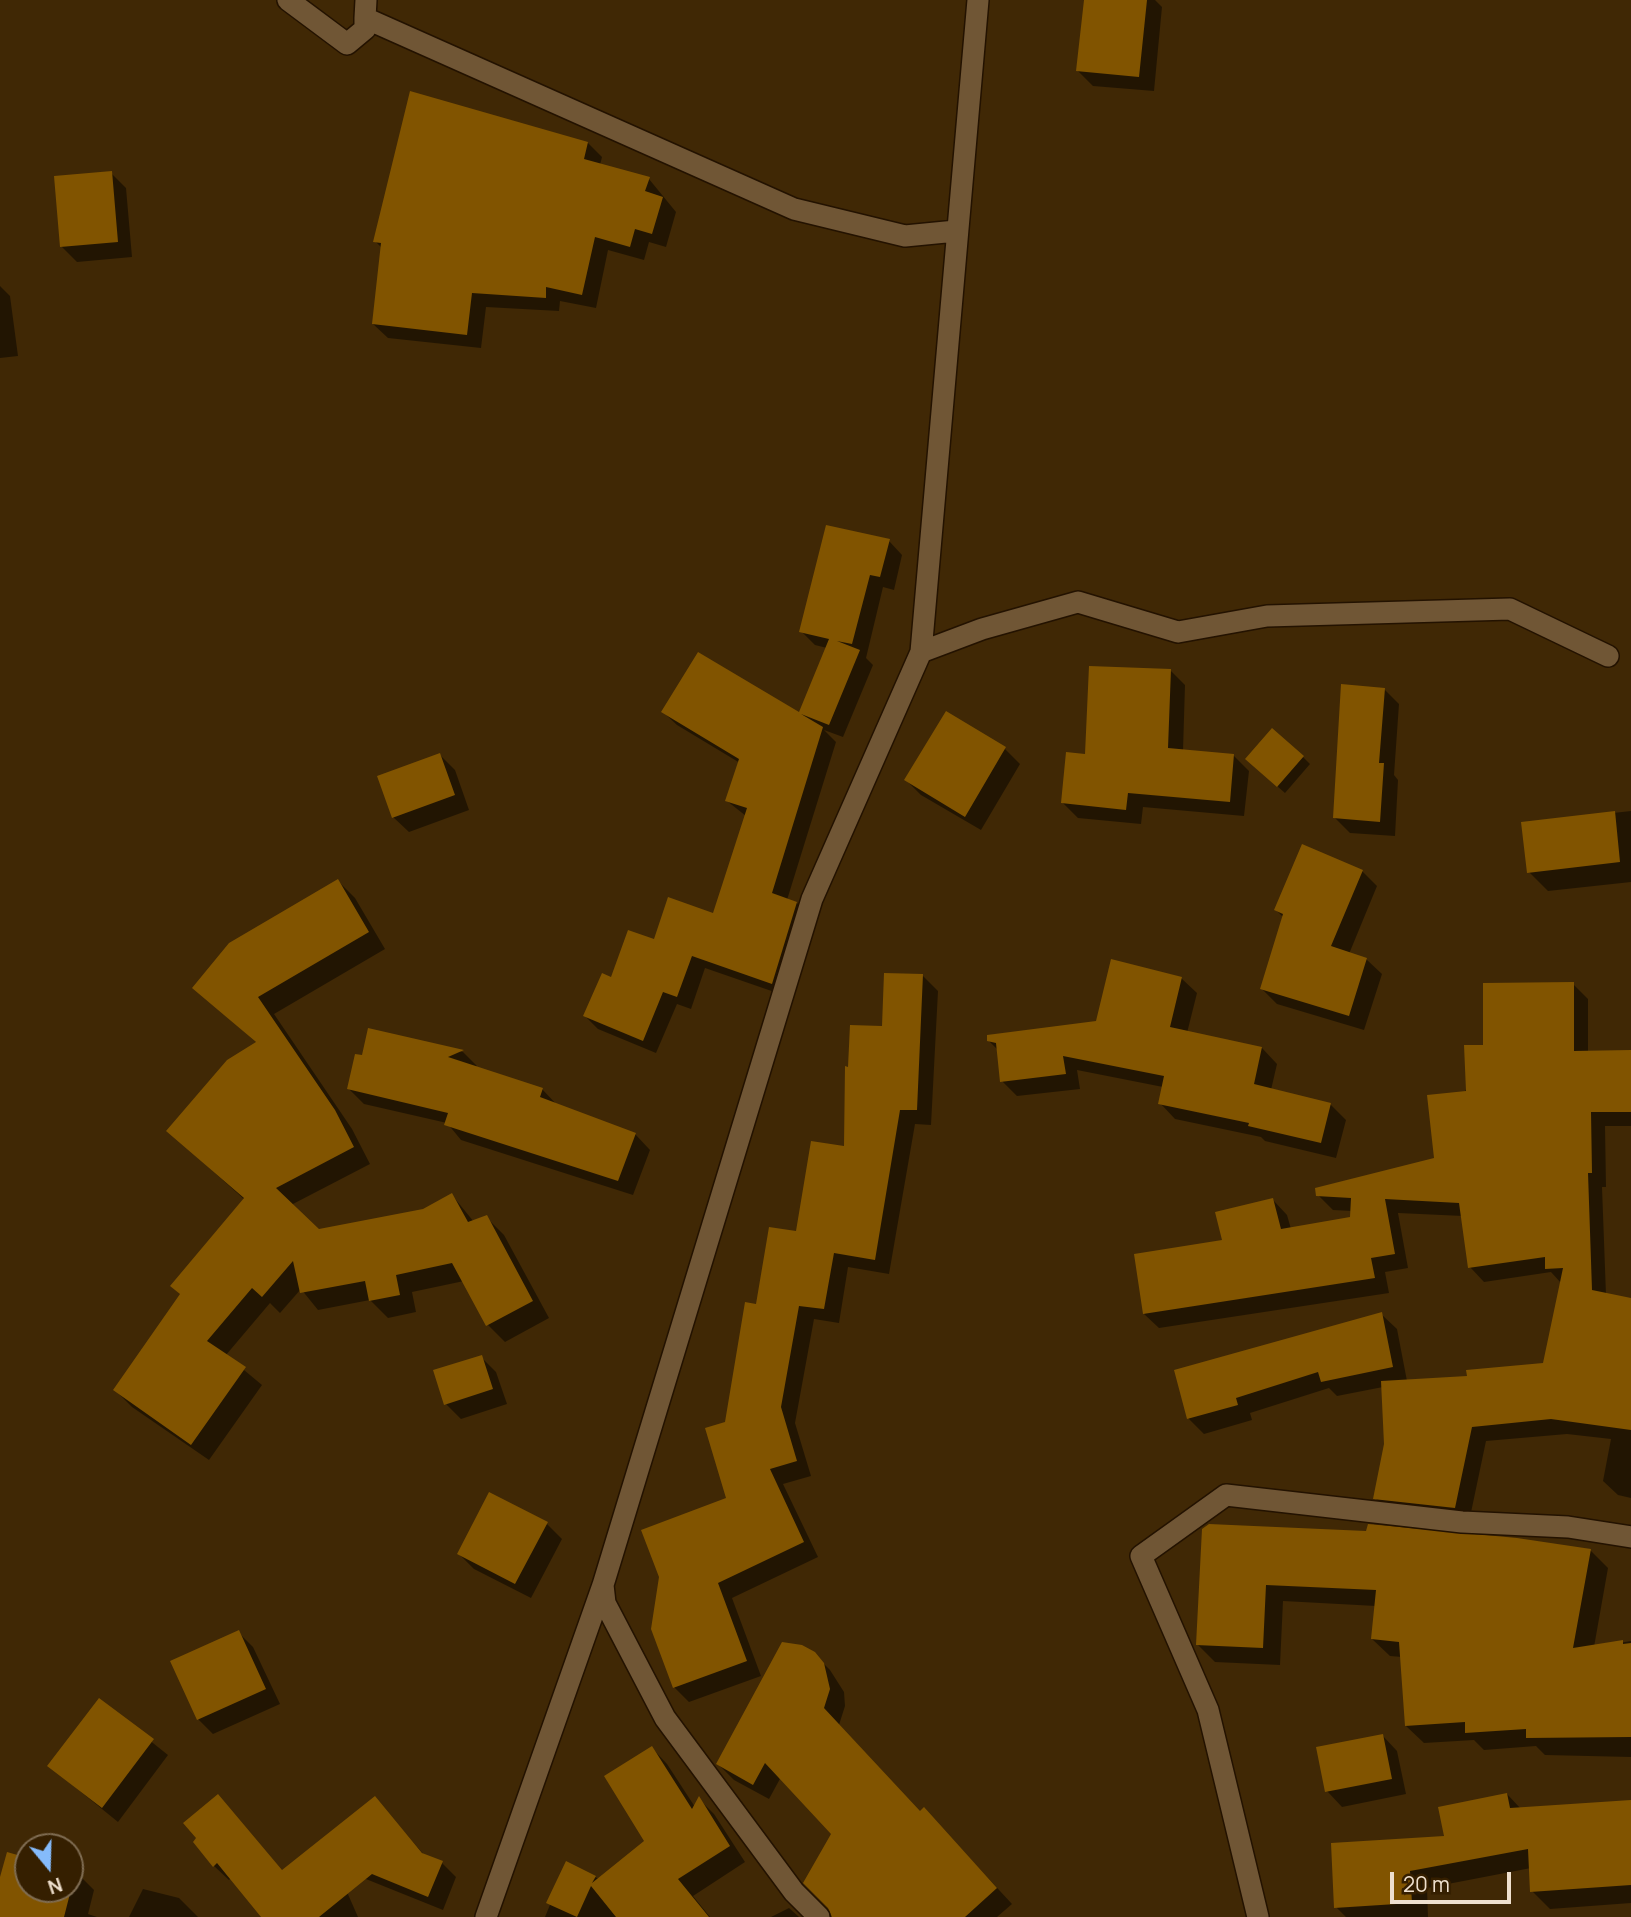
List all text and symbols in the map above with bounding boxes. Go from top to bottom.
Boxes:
north arrow [14,1833,84,1903]
scale bar [1393,1857,1514,1901]
text: 20 m [1403,1870,1450,1898]
text: N [44,1871,66,1900]

